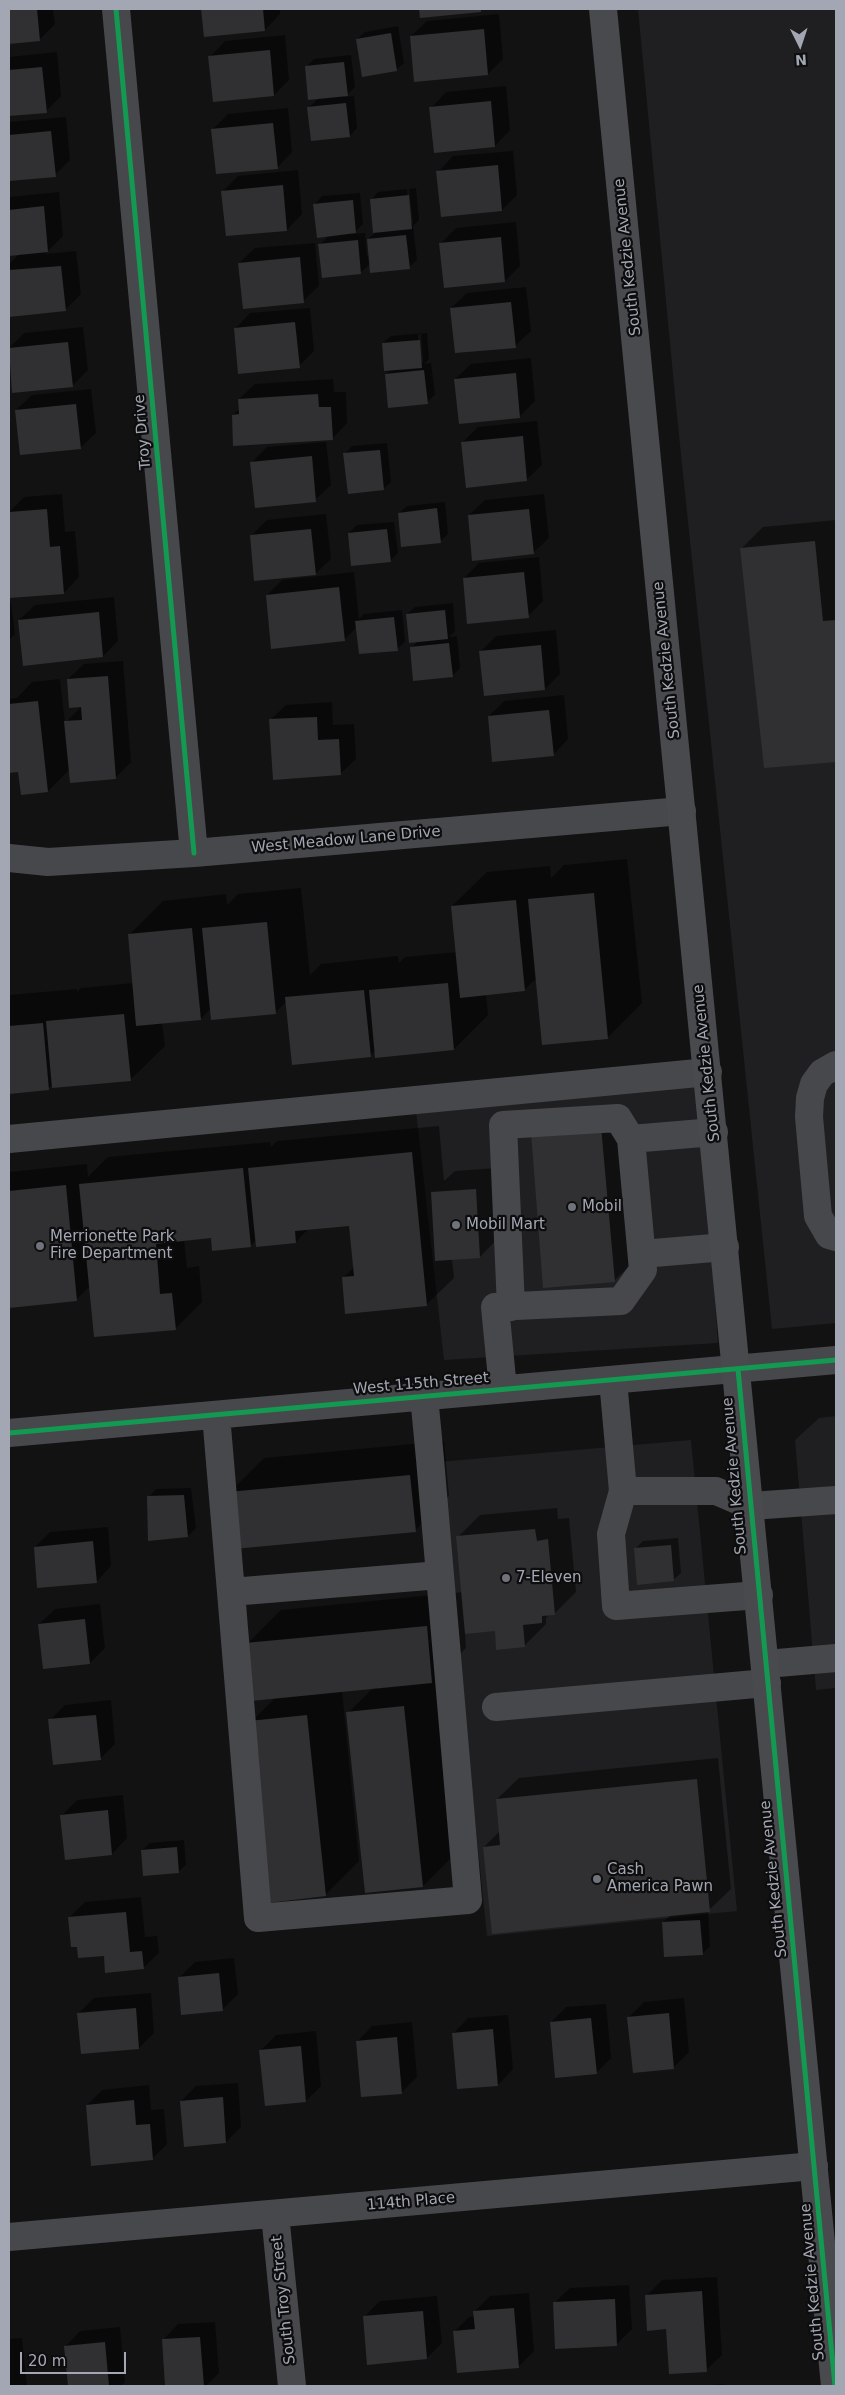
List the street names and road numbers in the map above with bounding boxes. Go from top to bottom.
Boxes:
street label: South Kedzie Avenue [611,178,645,336]
street label: Troy Drive [131,394,155,470]
street label: South Kedzie Avenue [650,581,684,739]
street label: West Meadow Lane Drive [251,823,441,857]
street label: South Kedzie Avenue [690,984,724,1142]
street label: West 115th Street [352,1369,490,1399]
street label: South Kedzie Avenue [719,1397,751,1555]
street label: South Kedzie Avenue [757,1800,791,1958]
street label: 114th Place [366,2189,456,2215]
street label: South Kedzie Avenue [797,2203,829,2361]
street label: South Troy Street [268,2235,300,2365]

